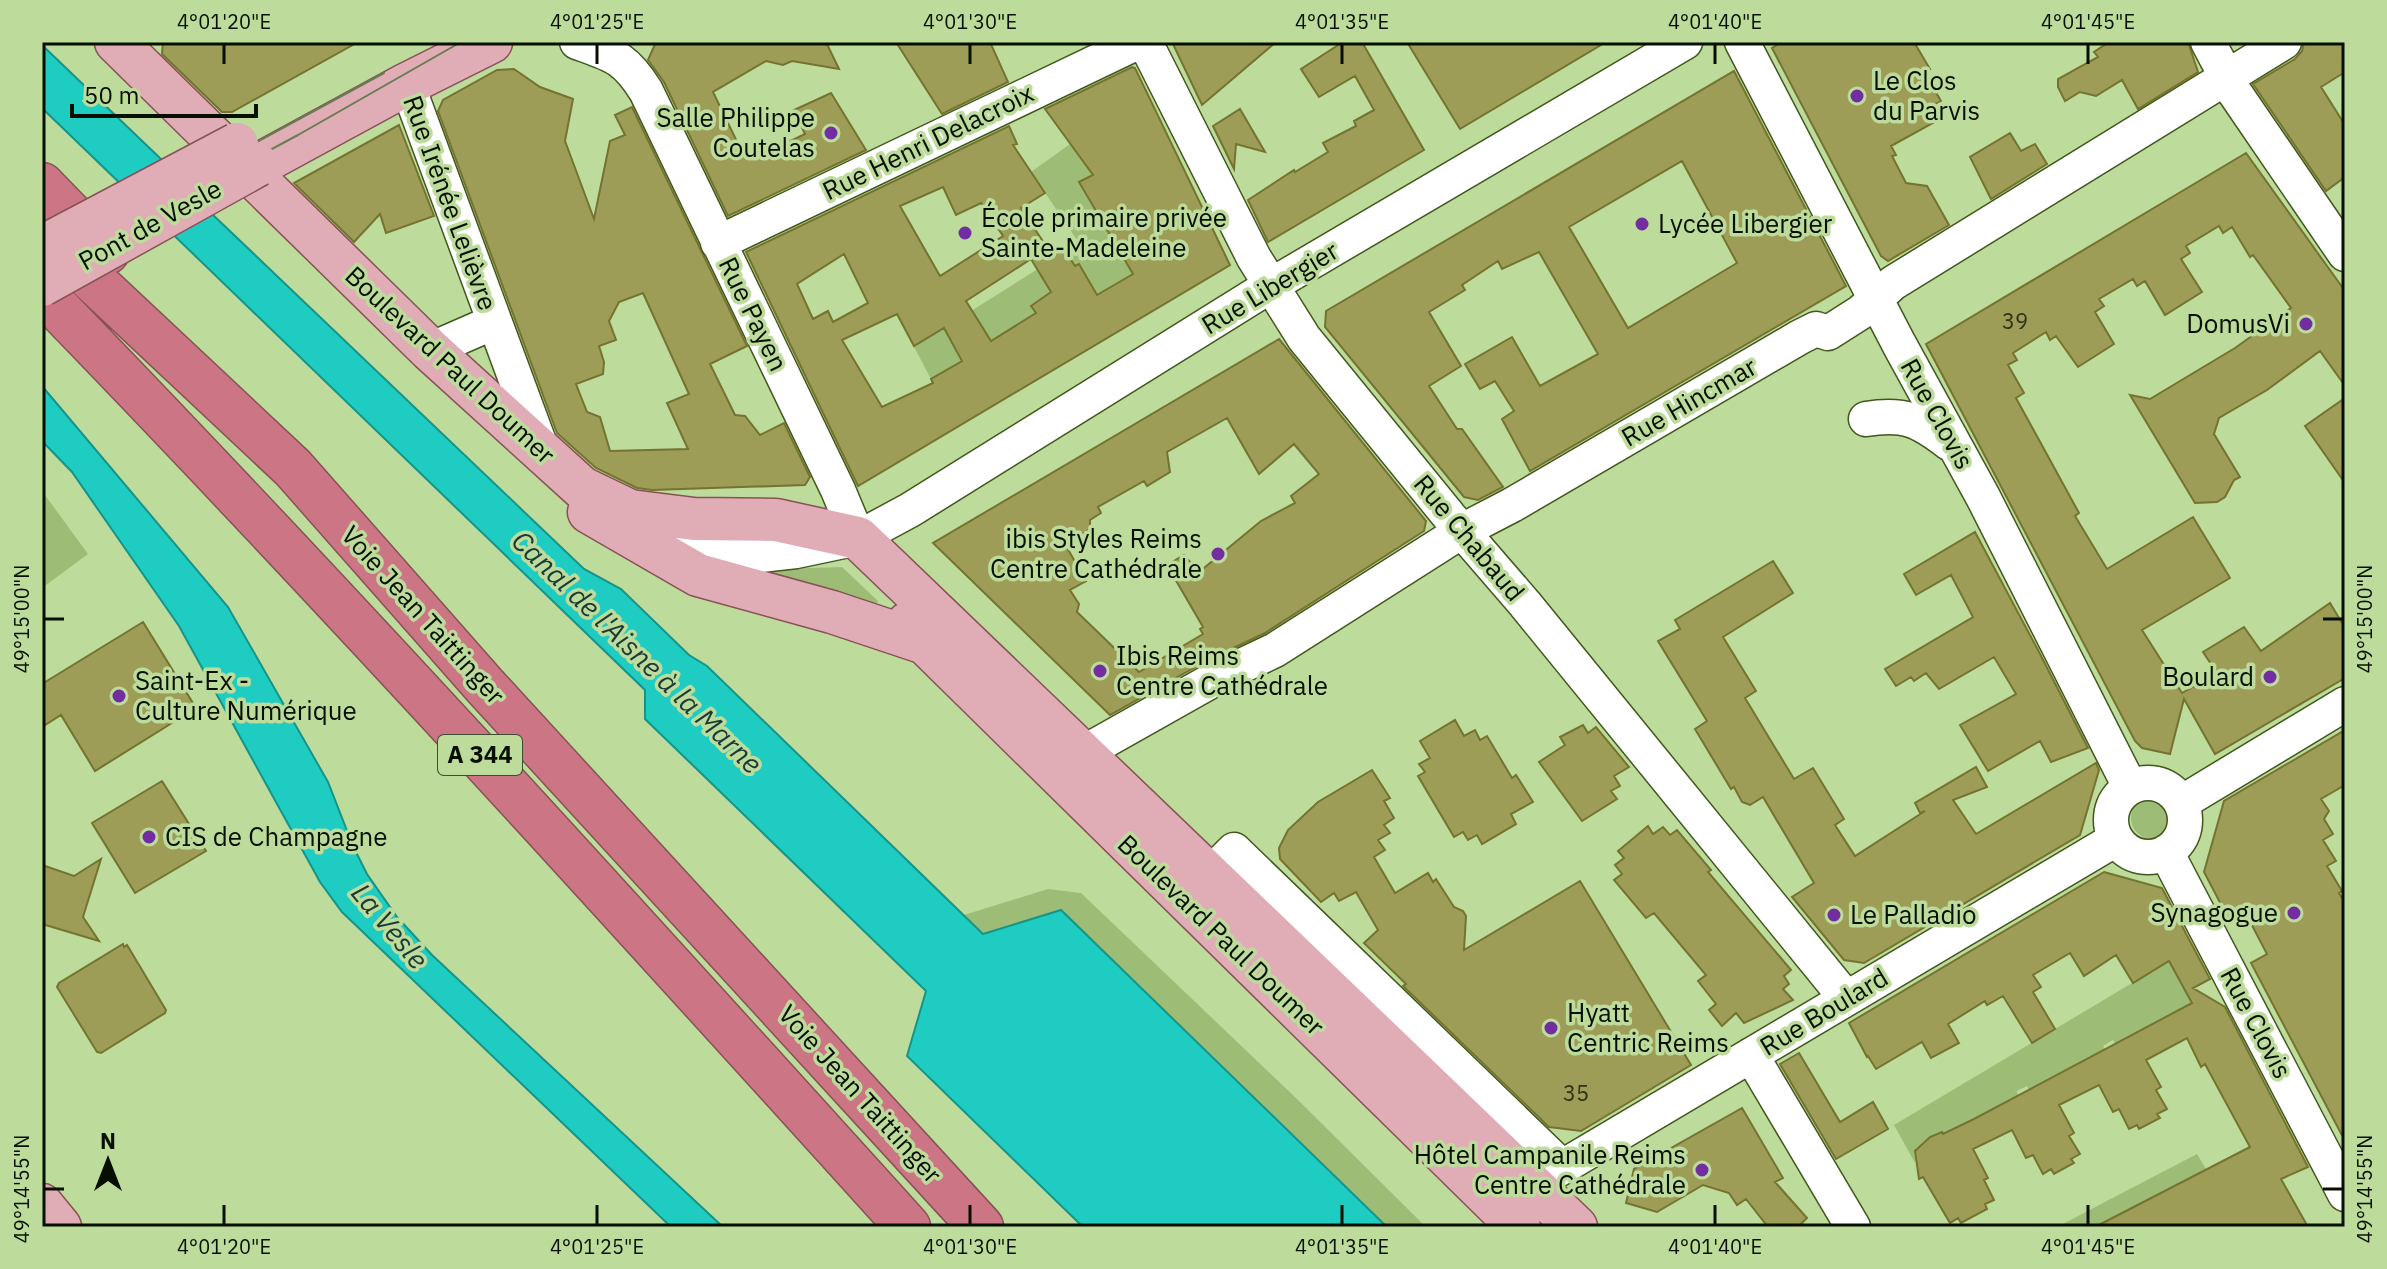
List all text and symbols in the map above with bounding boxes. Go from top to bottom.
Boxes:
text: 4°01'20"E [177,8,271,35]
text: 4°01'25"E [550,8,644,35]
text: 4°01'30"E [923,8,1017,35]
text: 4°01'35"E [1295,8,1389,35]
text: 4°01'40"E [1668,8,1762,35]
text: 4°01'45"E [2041,8,2135,35]
place label: Le Clos du Parvis [1873,63,1980,127]
scale bar [72,68,256,118]
street label: Rue Henri Delacroix [816,75,1039,207]
text: 50 m [84,79,139,111]
marker: Le Clos du Parvis [1848,87,1866,105]
street label: Rue Irénée Lelièvre [396,90,506,315]
place label: Salle Philippe Coutelas [657,100,815,164]
marker: Salle Philippe Coutelas [822,124,840,142]
street label: Pont de Vesle [72,171,227,277]
place label: École primaire privée Sainte-Madeleine [981,200,1227,264]
place label: Lycée Libergier [1658,206,1833,240]
marker: Lycée Libergier [1633,215,1651,233]
marker: École primaire privée Sainte-Madeleine [956,224,974,242]
street label: Rue Libergier [1195,233,1344,341]
street label: Rue Payen [712,251,796,376]
street label: Boulevard Paul Doumer [338,258,563,471]
house number: 39 [2002,306,2028,335]
place label: DomusVi [2186,306,2290,340]
marker: DomusVi [2297,315,2315,333]
street label: Rue Hincmar [1615,349,1763,454]
street label: Rue Clovis [1894,352,1982,475]
street label: Rue Chabaud [1407,467,1533,608]
street label: Voie Jean Taittinger [335,518,513,711]
place label: ibis Styles Reims Centre Cathédrale [990,521,1202,585]
water label: Canal de l'Aisne à la Marne [504,522,771,781]
marker: ibis Styles Reims Centre Cathédrale [1209,545,1227,563]
text: 49°15'00"N [8,565,35,673]
text: 49°15'00"N [2351,565,2378,673]
place label: Ibis Reims Centre Cathédrale [1116,638,1328,702]
place label: Boulard [2162,659,2254,693]
marker: Ibis Reims Centre Cathédrale [1091,662,1109,680]
place label: Saint-Ex - Culture Numérique [135,663,357,727]
marker: Boulard [2261,668,2279,686]
marker: Saint-Ex - Culture Numérique [110,687,128,705]
road number: A 344 [438,735,522,775]
place label: CIS de Champagne [165,819,388,853]
street label: Boulevard Paul Doumer [1111,826,1333,1042]
marker: CIS de Champagne [140,828,158,846]
water label: La Vesle [344,875,437,976]
place label: Synagogue [2150,895,2278,929]
place label: Le Palladio [1850,897,1977,931]
marker: Synagogue [2285,904,2303,922]
marker: Le Palladio [1825,906,1843,924]
street label: Rue Boulard [1753,960,1894,1063]
street label: Rue Clovis [2213,961,2300,1084]
place label: Hyatt Centric Reims [1567,995,1729,1059]
street label: Voie Jean Taittinger [772,997,950,1190]
marker: Hyatt Centric Reims [1542,1019,1560,1037]
house number: 35 [1563,1078,1589,1107]
north arrow [68,1121,148,1201]
text: N [100,1126,116,1155]
text: 49°14'55"N [8,1135,35,1243]
text: 49°14'55"N [2351,1135,2378,1243]
place label: Hôtel Campanile Reims Centre Cathédrale [1414,1137,1686,1201]
marker: Hôtel Campanile Reims Centre Cathédrale [1693,1161,1711,1179]
text: 4°01'20"E [177,1233,271,1260]
text: 4°01'25"E [550,1233,644,1260]
text: 4°01'30"E [923,1233,1017,1260]
text: 4°01'35"E [1295,1233,1389,1260]
text: 4°01'40"E [1668,1233,1762,1260]
text: 4°01'45"E [2041,1233,2135,1260]

